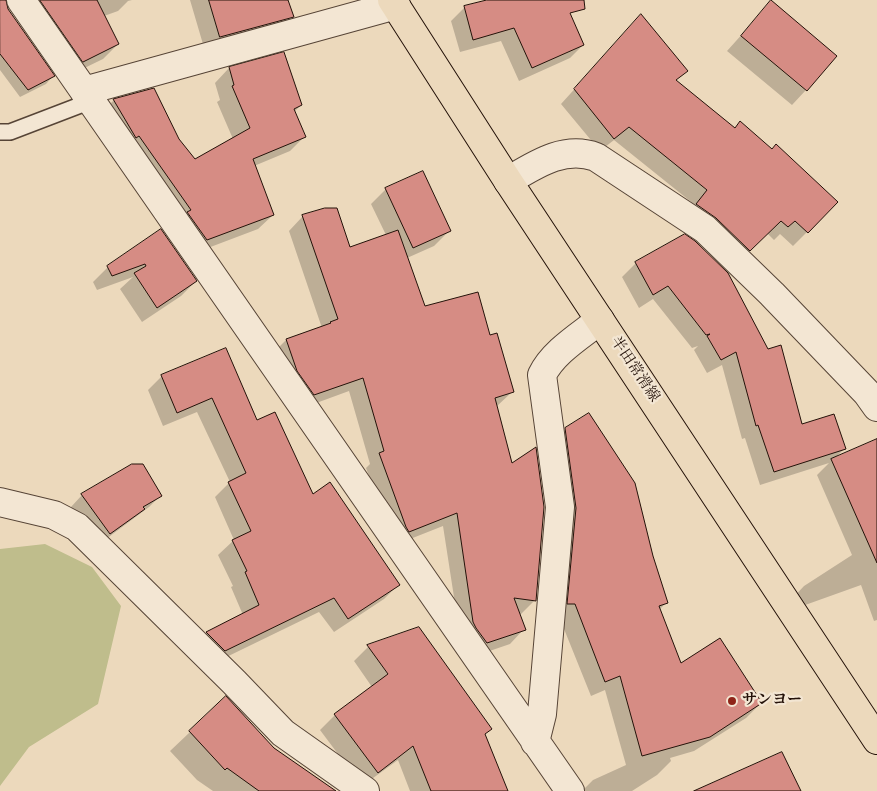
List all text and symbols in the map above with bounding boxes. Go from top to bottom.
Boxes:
street label: 半田常滑線 [606,334,662,406]
place label: サンヨー [742,692,802,710]
marker: サンヨー [726,695,738,707]

